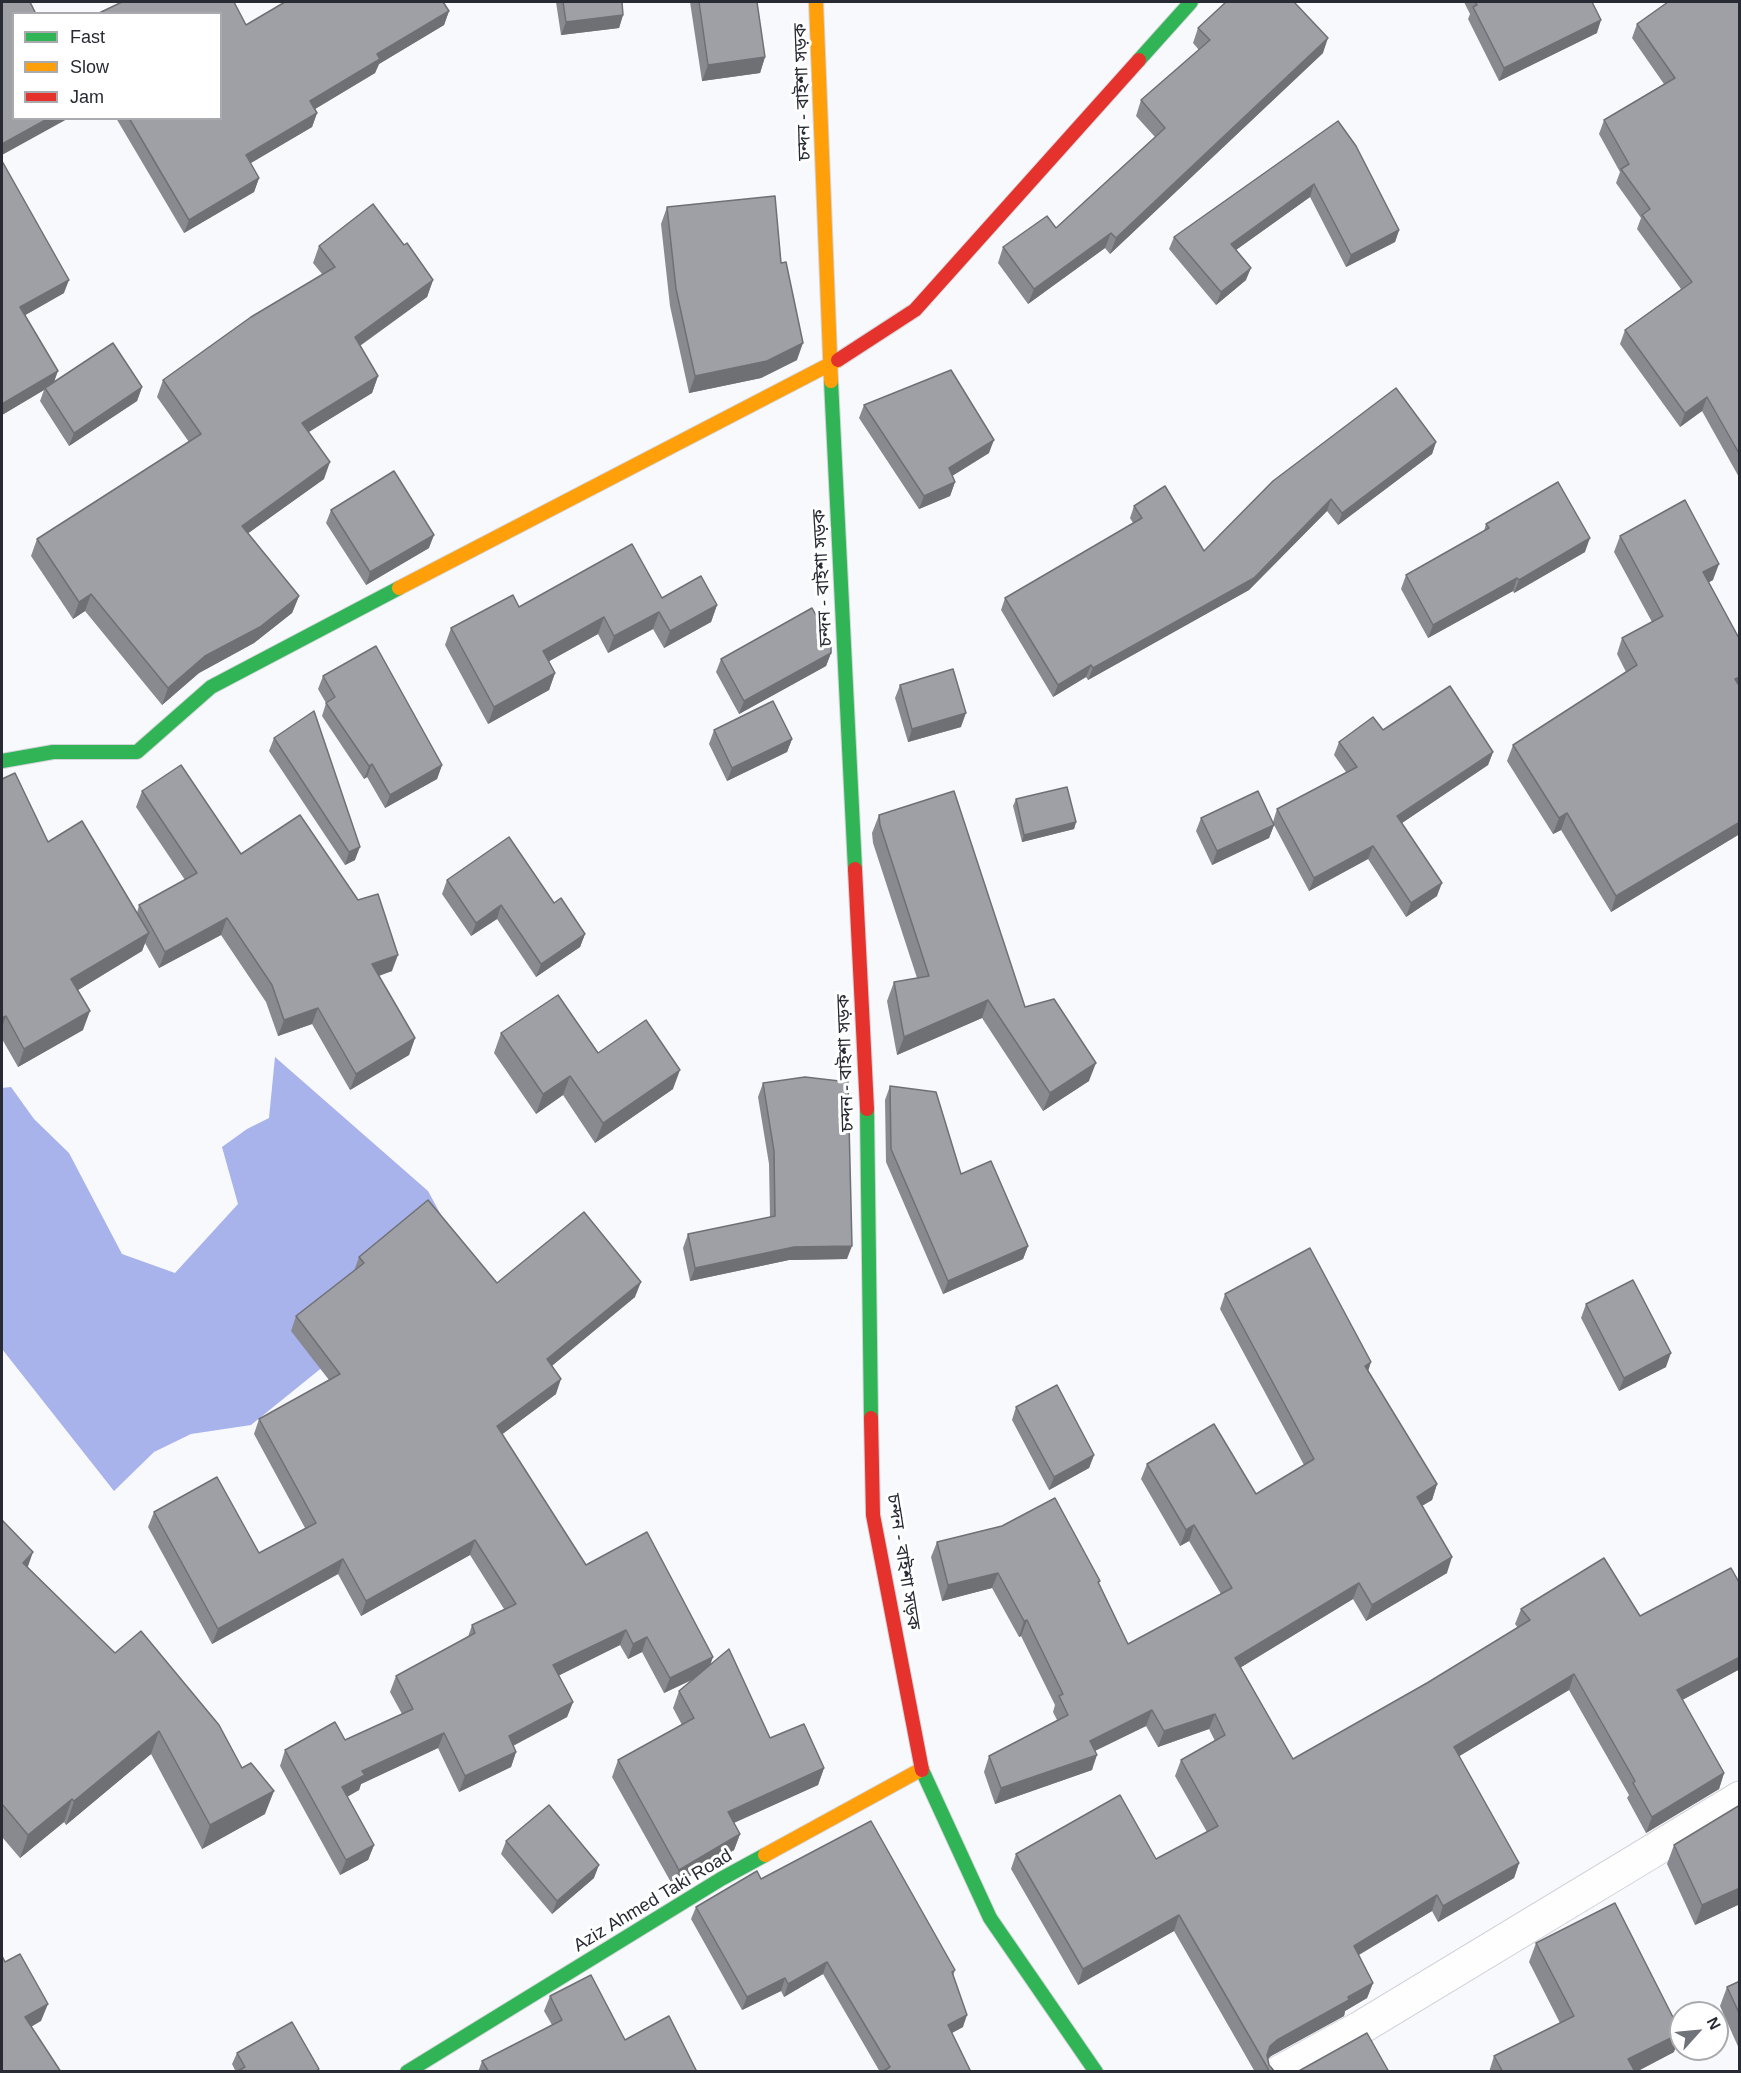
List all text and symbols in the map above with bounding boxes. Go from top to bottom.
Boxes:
legend [12,12,222,120]
street label: চন্দন - বাইশা সড়ক [790,23,816,161]
text: Fast [70,27,105,47]
text: Slow [70,57,109,77]
text: Jam [70,87,104,107]
street label: চন্দন - বাইশা সড়ক [809,509,837,647]
street label: চন্দন - বাইশা সড়ক [833,994,859,1132]
street label: চন্দন - বাইশা সড়ক [882,1492,924,1632]
street label: Aziz Ahmed Taki Road [570,1845,736,1957]
north arrow [1669,2001,1729,2061]
text: N [1704,2014,1724,2033]

